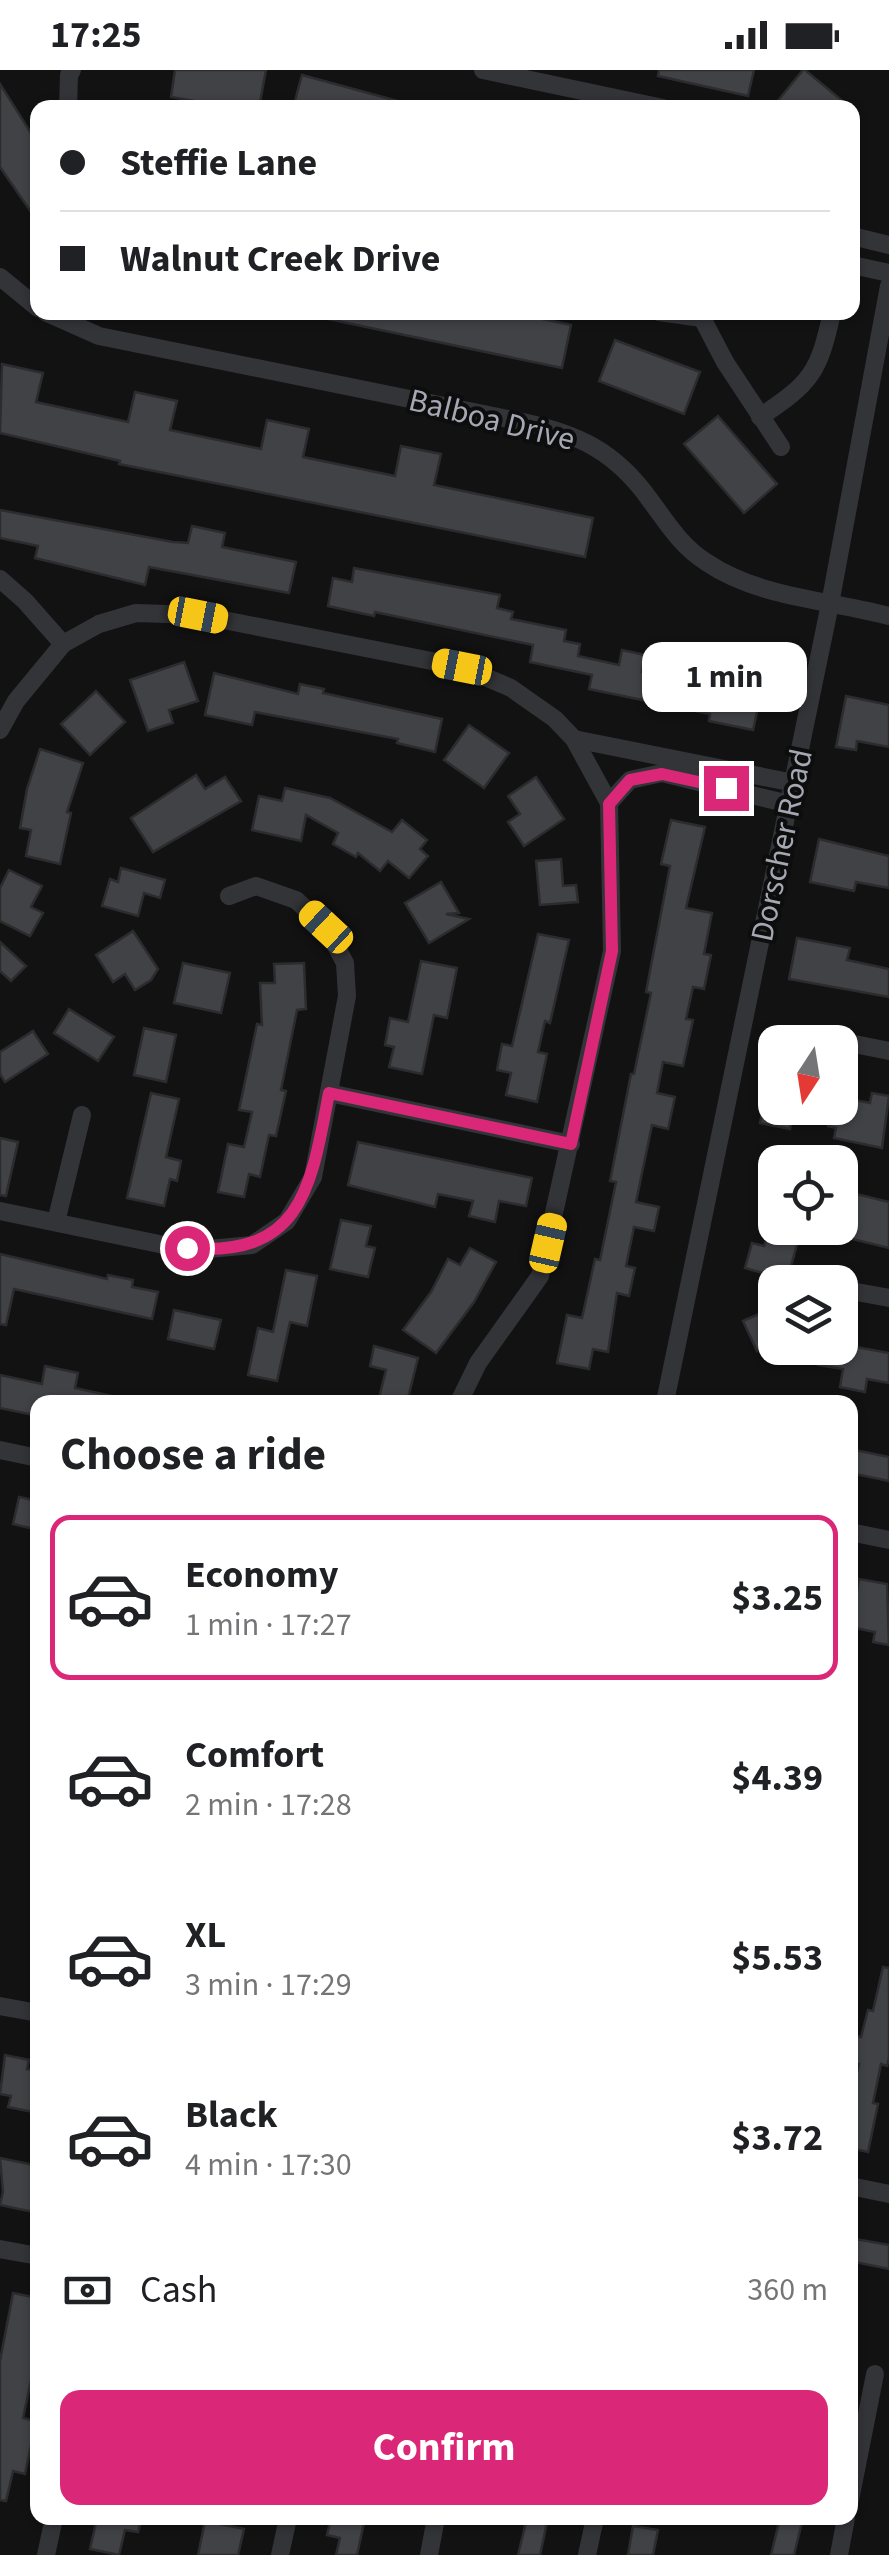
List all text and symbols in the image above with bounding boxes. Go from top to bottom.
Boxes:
text: 17:25 [50,8,142,62]
text: Steffie Lane [120,136,317,190]
text: Walnut Creek Drive [120,232,440,286]
street label: Balboa Drive [404,377,580,463]
car [166,595,230,635]
callout: 1 min [644,643,808,713]
car [430,647,494,687]
text: 1 min [686,654,763,700]
street label: Dorscher Road [739,745,825,946]
route end [704,766,749,811]
car [294,896,358,958]
north arrow [758,1025,858,1125]
map controls [758,1025,858,1365]
button: locate [758,1145,858,1245]
car [527,1210,569,1276]
route start [165,1226,210,1271]
button: layers [758,1265,858,1365]
text: Choose a ride [60,1423,326,1487]
text: Economy [185,1548,338,1602]
icon: car [65,1553,155,1643]
text: $3.25 [731,1571,823,1625]
text: 1 min · 17:27 [185,1602,352,1648]
text: Comfort [185,1728,324,1782]
icon: car [65,1733,155,1823]
text: $4.39 [731,1751,823,1805]
text: 2 min · 17:28 [185,1782,352,1828]
text: XL [185,1908,226,1962]
icon: car [65,1913,155,2003]
text: $5.53 [731,1931,823,1985]
text: 3 min · 17:29 [185,1962,352,2008]
text: Black [185,2088,278,2142]
icon: car [65,2093,155,2183]
text: $3.72 [731,2111,823,2165]
text: 4 min · 17:30 [185,2142,352,2188]
icon: cash [60,2263,115,2318]
text: Cash [140,2263,217,2317]
text: 360 m [747,2267,828,2313]
button: Confirm [60,2390,828,2505]

